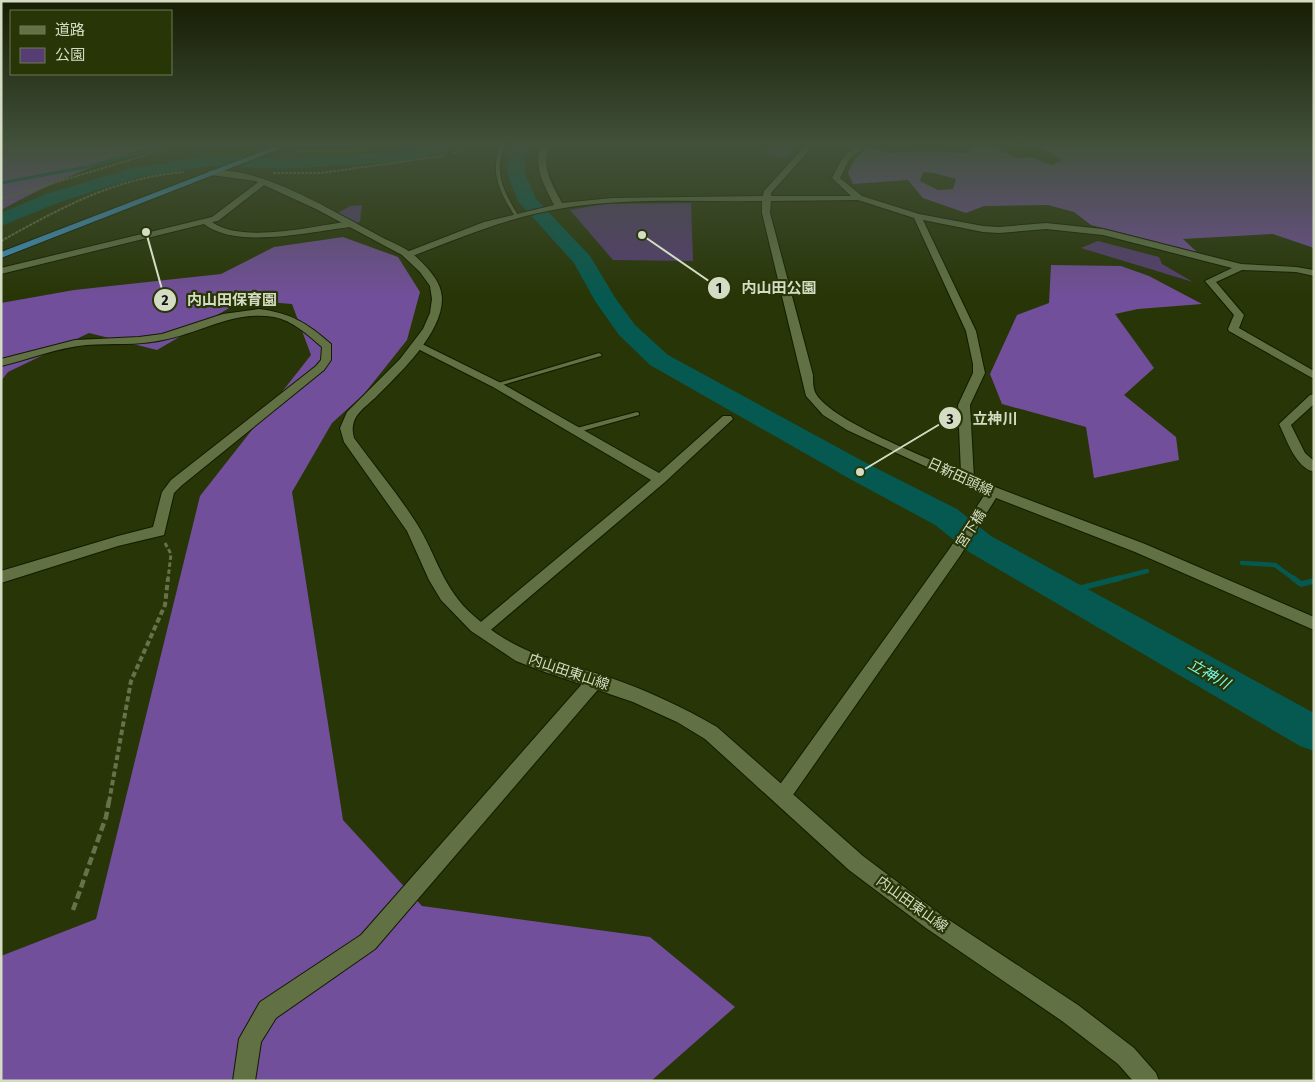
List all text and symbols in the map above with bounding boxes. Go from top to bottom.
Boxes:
legend [10,10,172,75]
text: 道路 [55,21,85,39]
text: 公園 [55,46,85,64]
callout: 内山田公園 [706,273,826,303]
text: 1 [716,279,722,297]
text: 内山田公園 [741,279,817,297]
callout: 内山田保育園 [152,285,287,315]
text: 2 [161,291,169,309]
text: 内山田保育園 [187,291,277,309]
callout: 立神川 [937,403,1027,433]
text: 3 [945,410,954,428]
text: 立神川 [972,410,1018,428]
street label: 日新田頭線 [925,455,995,499]
street label: 宮下橋 [952,507,990,551]
street label: 内山田東山線 [527,650,611,694]
water label: 立神川 [1185,655,1235,694]
street label: 内山田東山線 [873,872,951,936]

